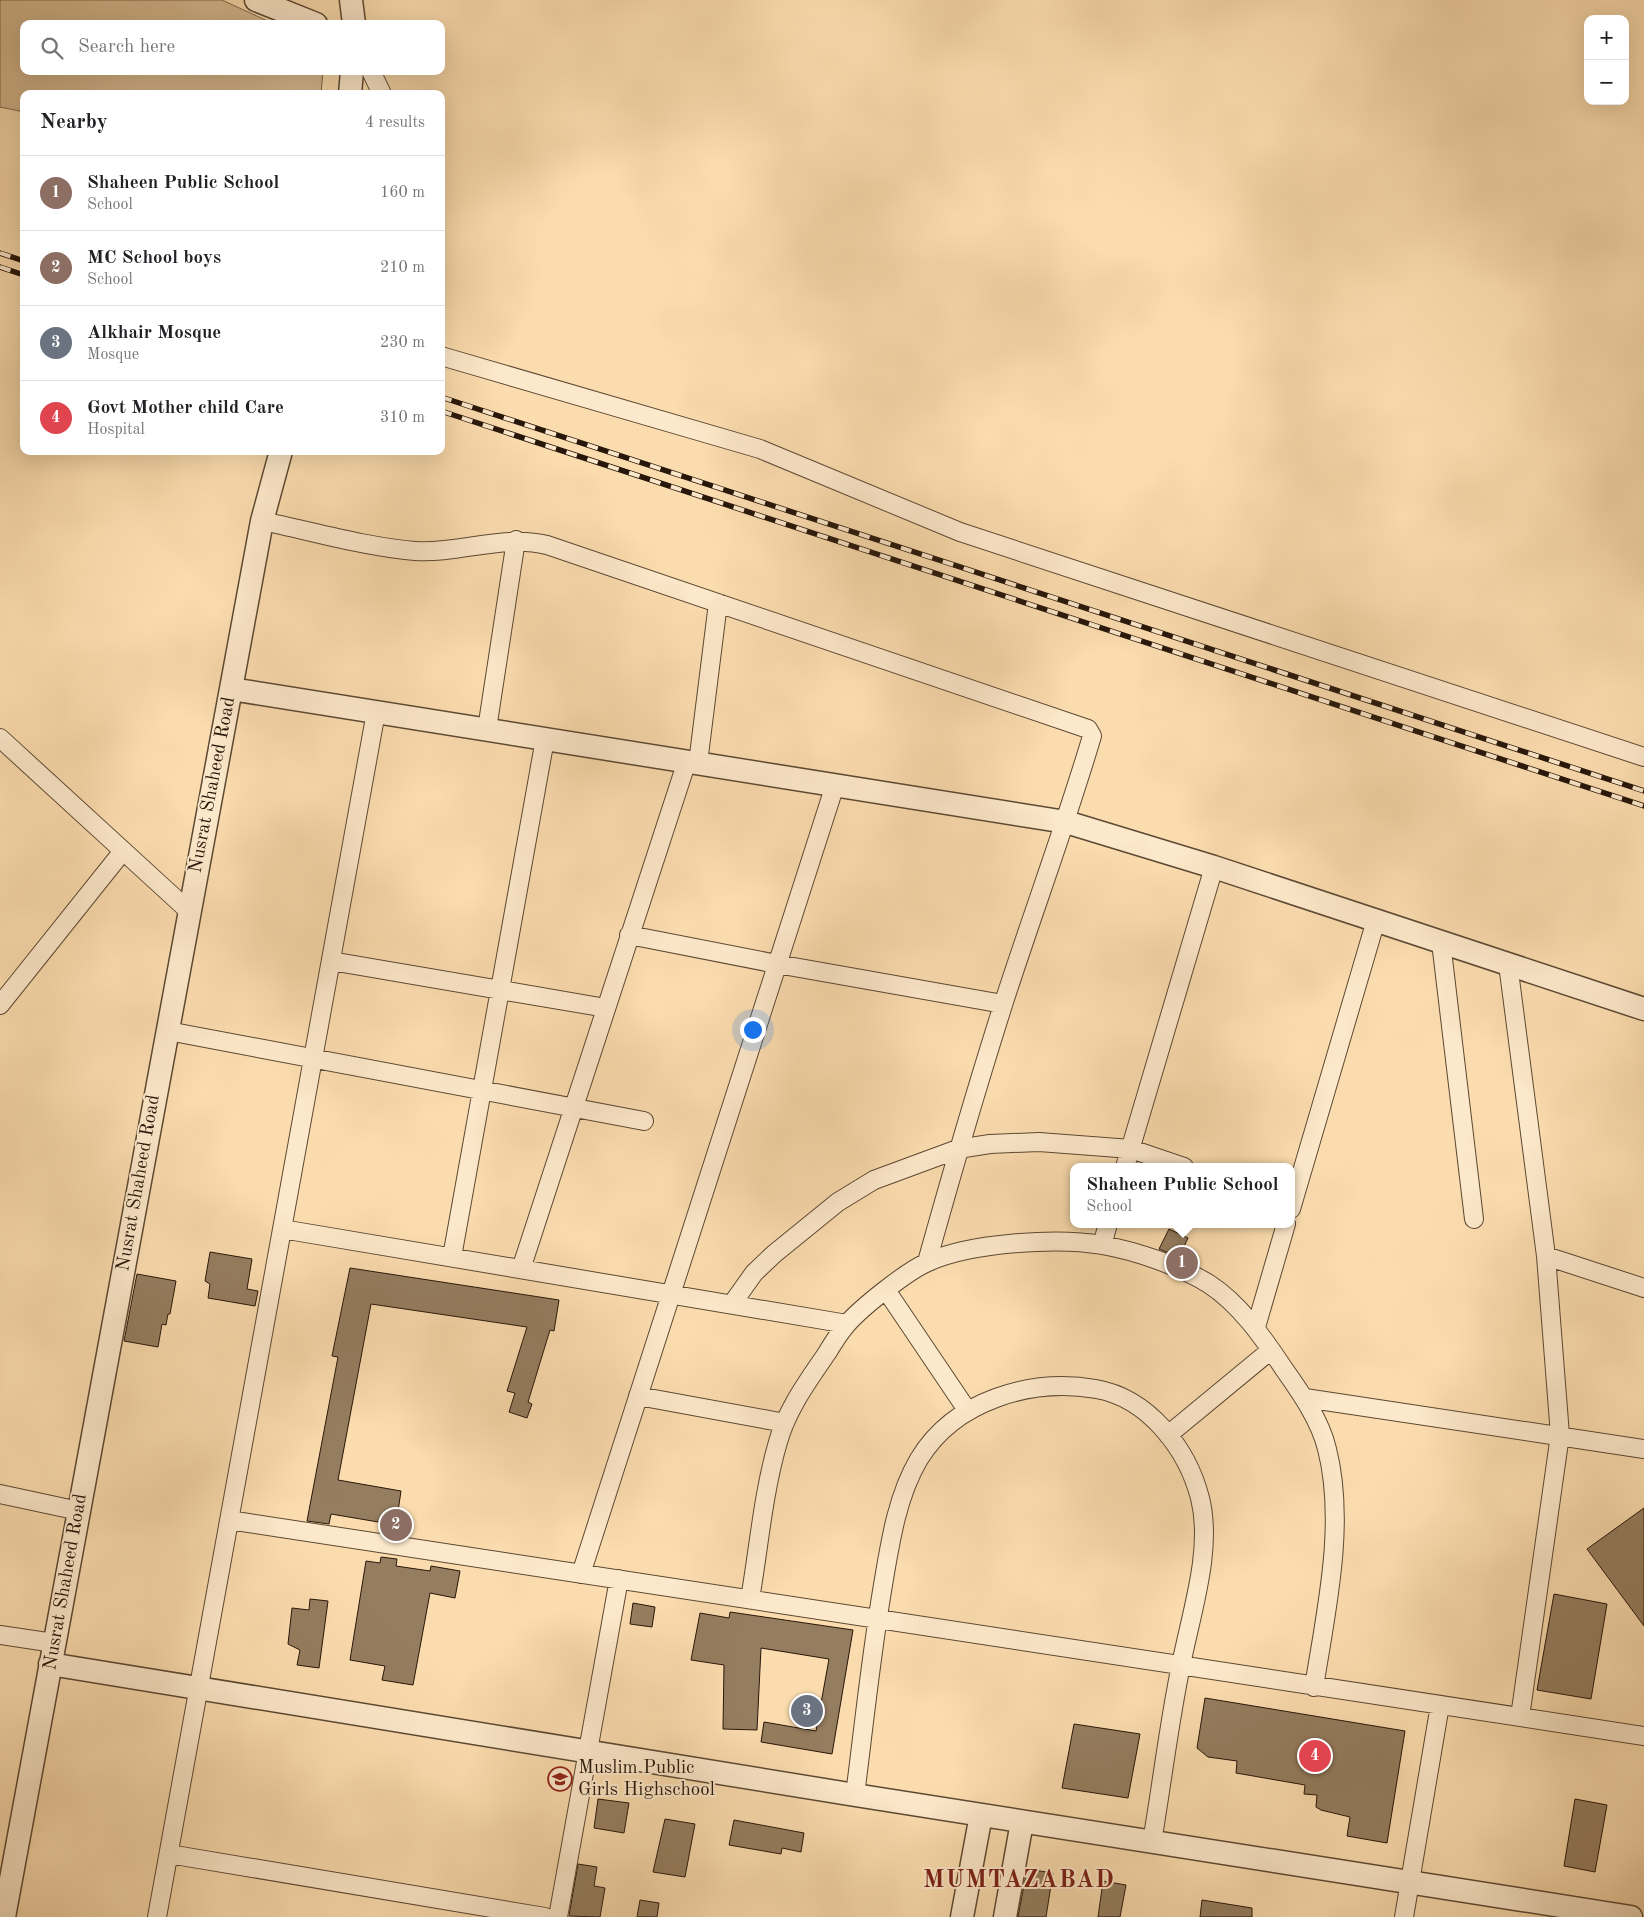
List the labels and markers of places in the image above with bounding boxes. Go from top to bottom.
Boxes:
pin: 1 [1166,1244,1198,1282]
pin: 2 [380,1506,412,1544]
pin: 3 [791,1692,823,1730]
pin: 4 [1299,1737,1331,1775]
place label: Muslim Public Girls Highschool [578,1759,715,1800]
school or university icon: Muslim Public Girls Highschool [547,1766,573,1792]

